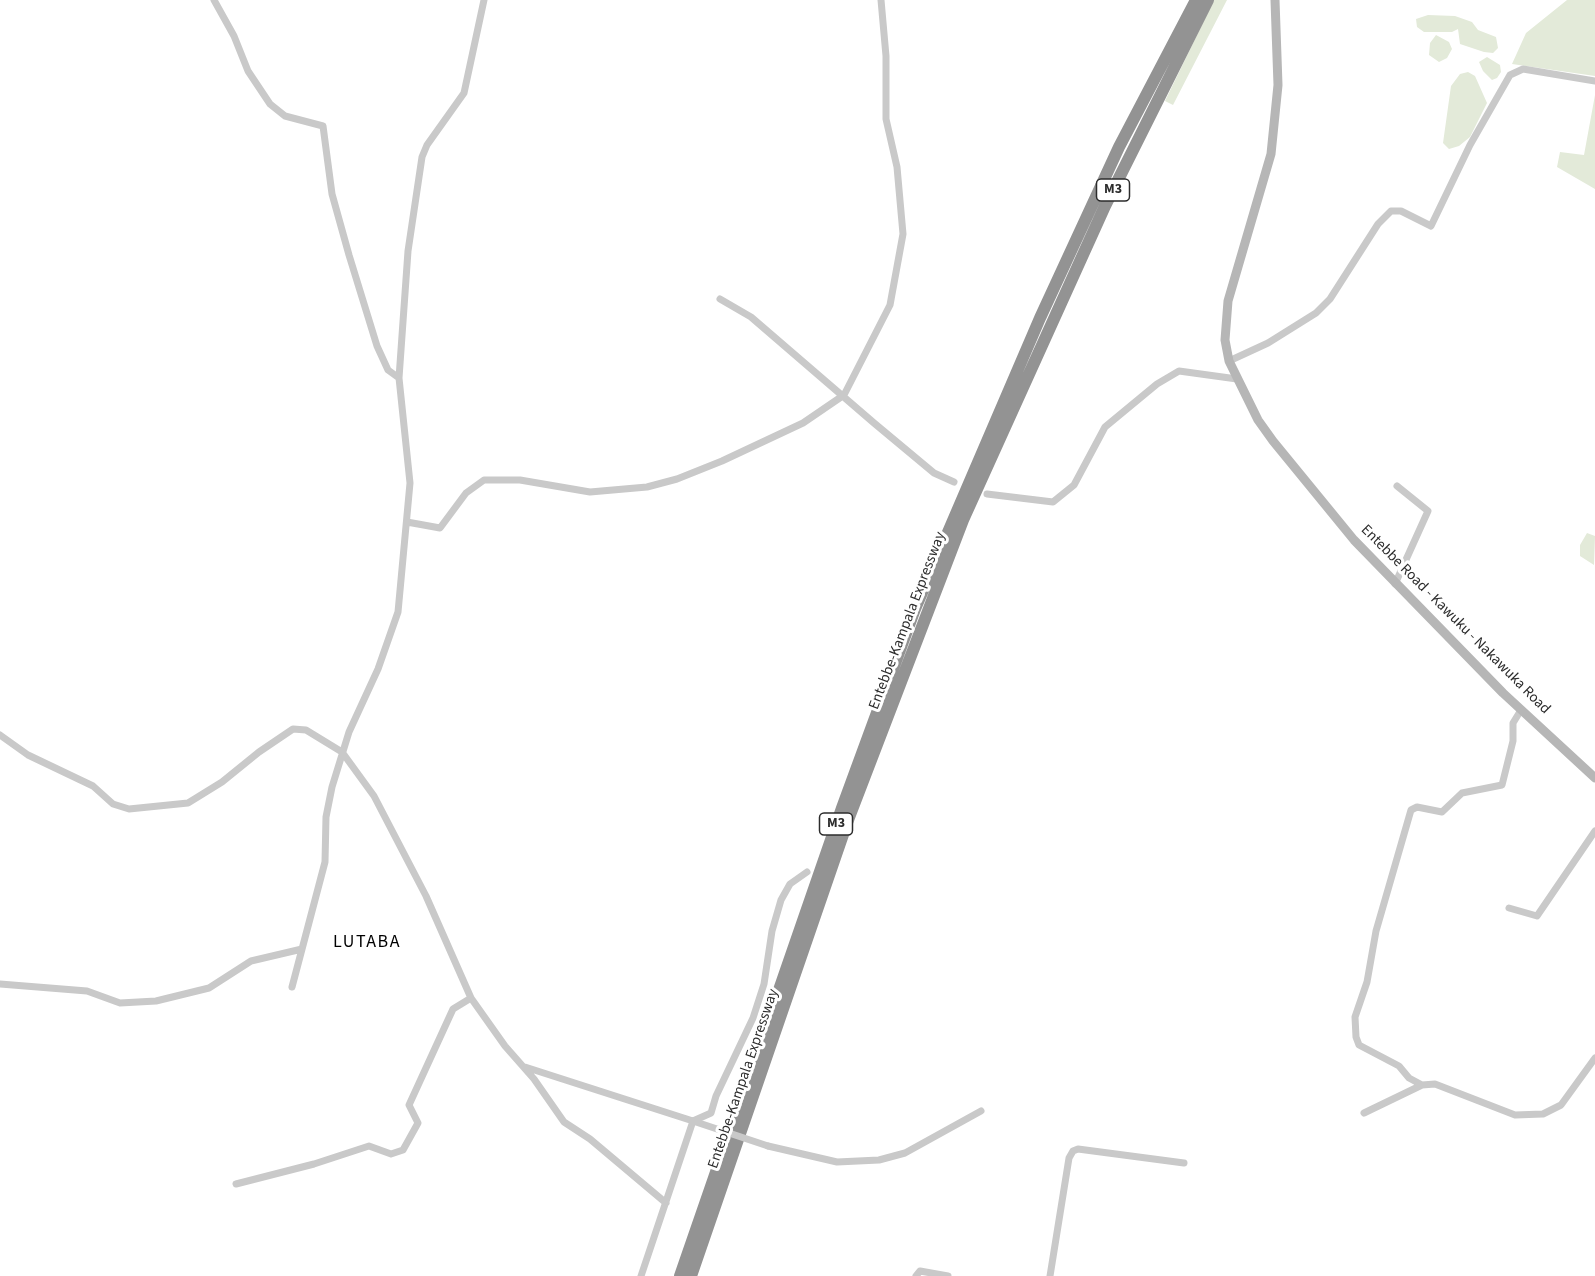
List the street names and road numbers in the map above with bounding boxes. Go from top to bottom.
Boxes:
road number: M3 [1096,179,1130,201]
street label: Entebbe Road - Kawuku - Nakawuka Road [1356,521,1554,719]
street label: Entebbe-Kampala Expressway [866,530,950,712]
road number: M3 [820,813,852,835]
street label: Entebbe-Kampala Expressway [705,987,783,1171]

